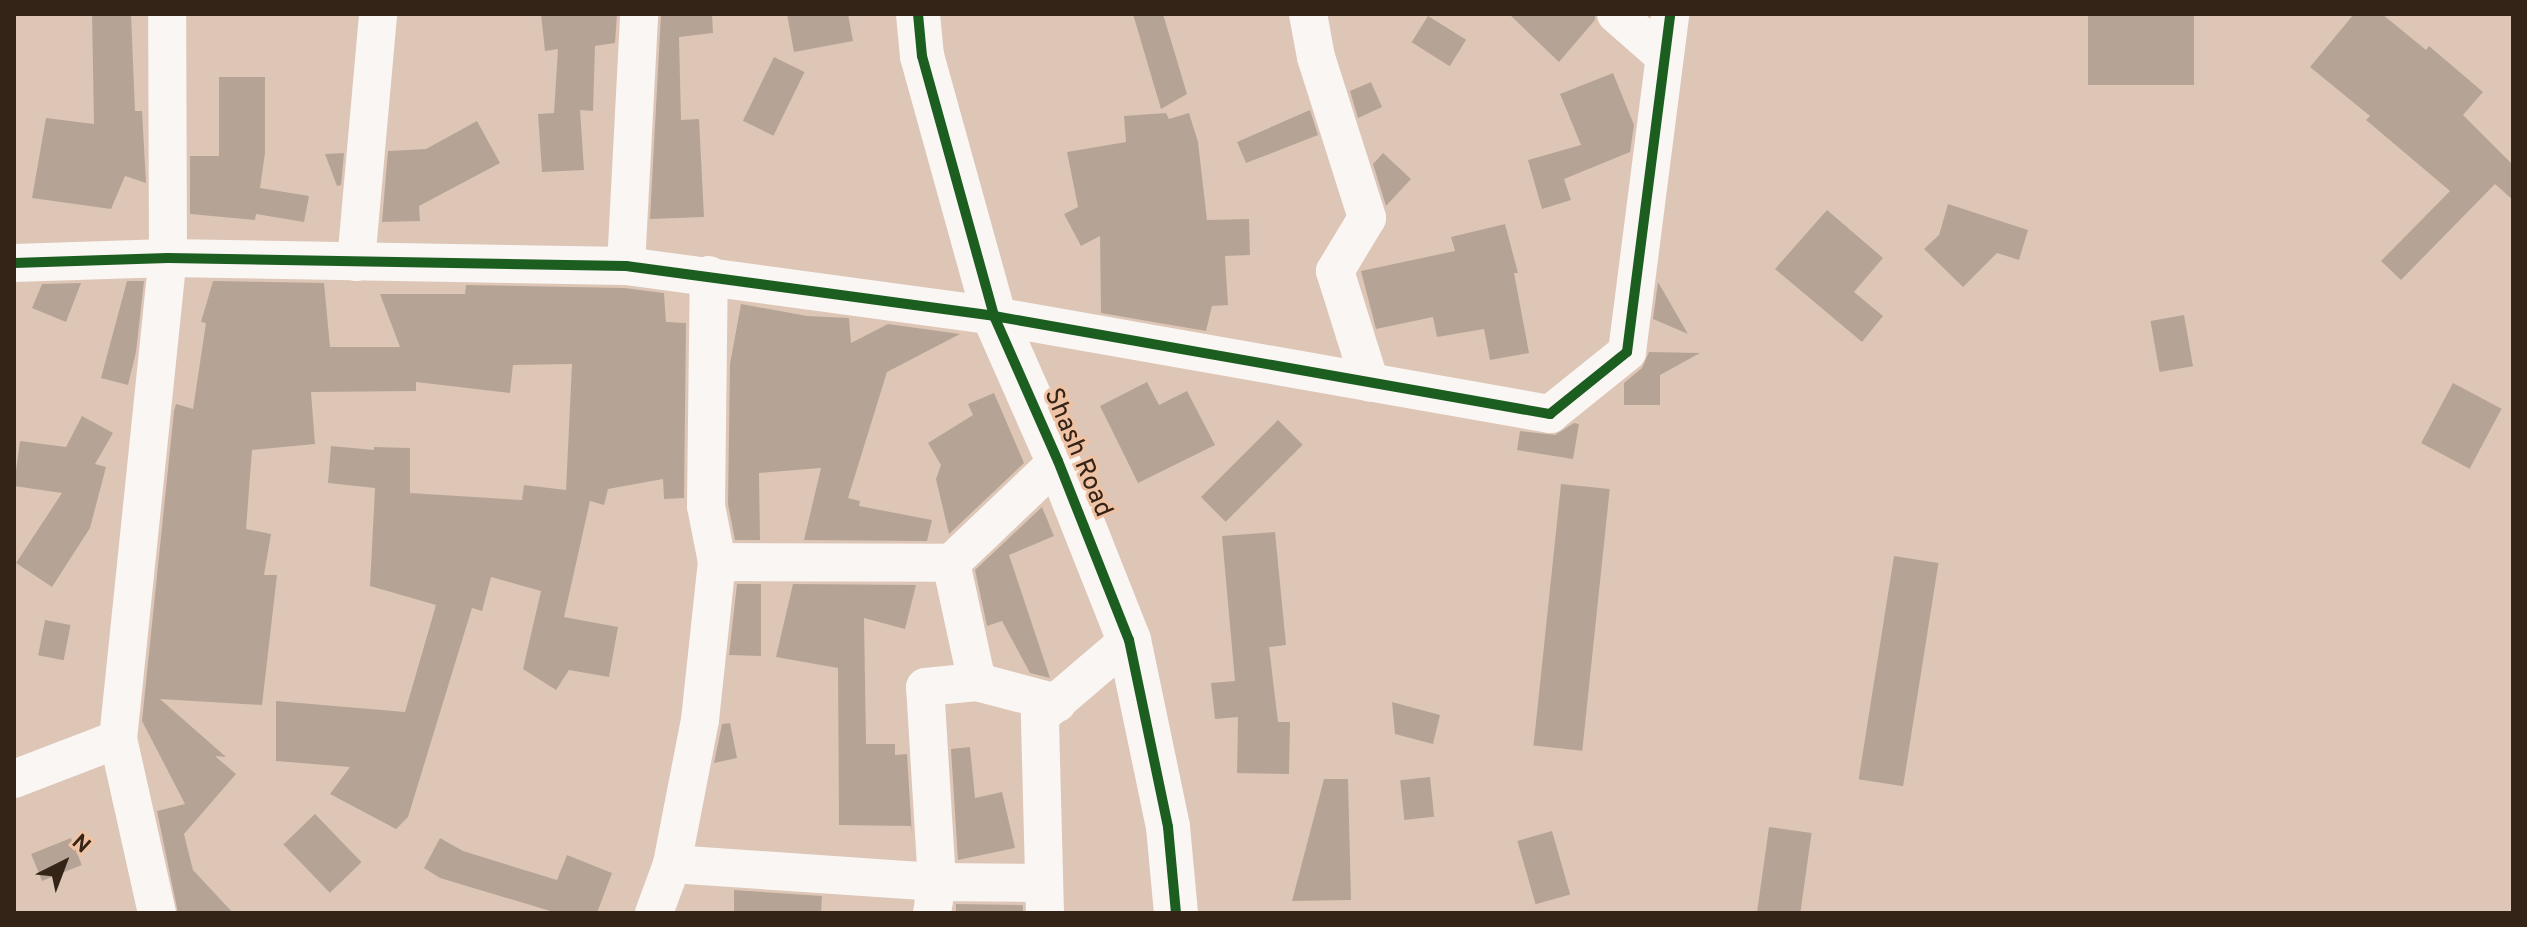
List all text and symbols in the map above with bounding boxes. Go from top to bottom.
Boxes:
street label: Shash Road [1036,384,1118,522]
north arrow [24,823,104,903]
text: N [65,829,95,860]

